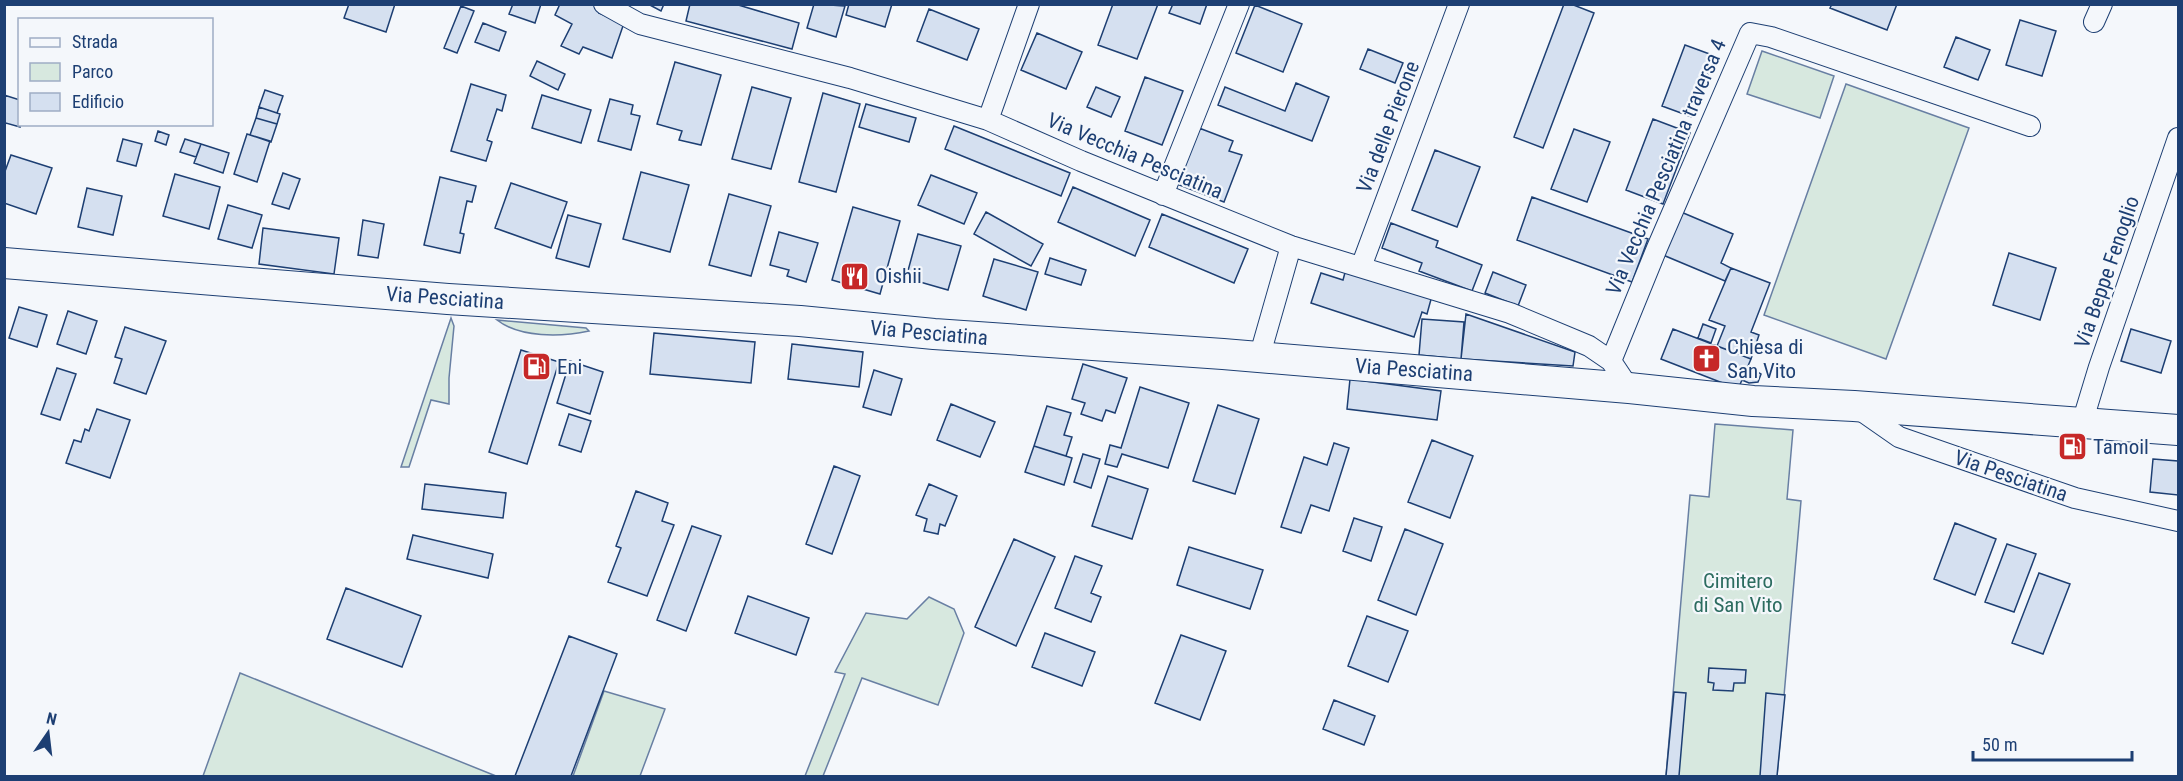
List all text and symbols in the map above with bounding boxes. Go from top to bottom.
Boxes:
legend [18,18,213,126]
text: Strada [72,31,118,52]
street label: Via Vecchia Pesciatina traversa 4 [1601,36,1731,298]
street label: Via delle Pierone [1352,58,1424,196]
text: Parco [72,61,113,82]
text: Edificio [72,91,124,112]
street label: Via Vecchia Pesciatina [1043,108,1227,204]
street label: Via Beppe Fenoglio [2070,193,2144,351]
restaurant icon: Oishii [838,260,870,292]
place label: Oishii [875,264,922,288]
street label: Via Pesciatina [385,282,505,314]
street label: Via Pesciatina [869,316,989,350]
place label: Chiesa di San Vito [1727,335,1803,383]
church icon: Chiesa di San Vito [1690,343,1722,375]
fuel station icon: Eni [520,351,552,383]
street label: Via Pesciatina [1354,354,1474,386]
place label: Eni [557,355,582,379]
fuel station icon: Tamoil [2056,431,2088,463]
place label: Tamoil [2093,435,2149,459]
street label: Via Pesciatina [1951,445,2071,507]
park label: Cimitero di San Vito [1693,569,1783,617]
north arrow [18,703,78,763]
text: N [44,709,59,729]
scale bar [1973,724,2132,762]
text: 50 m [1982,734,2017,755]

